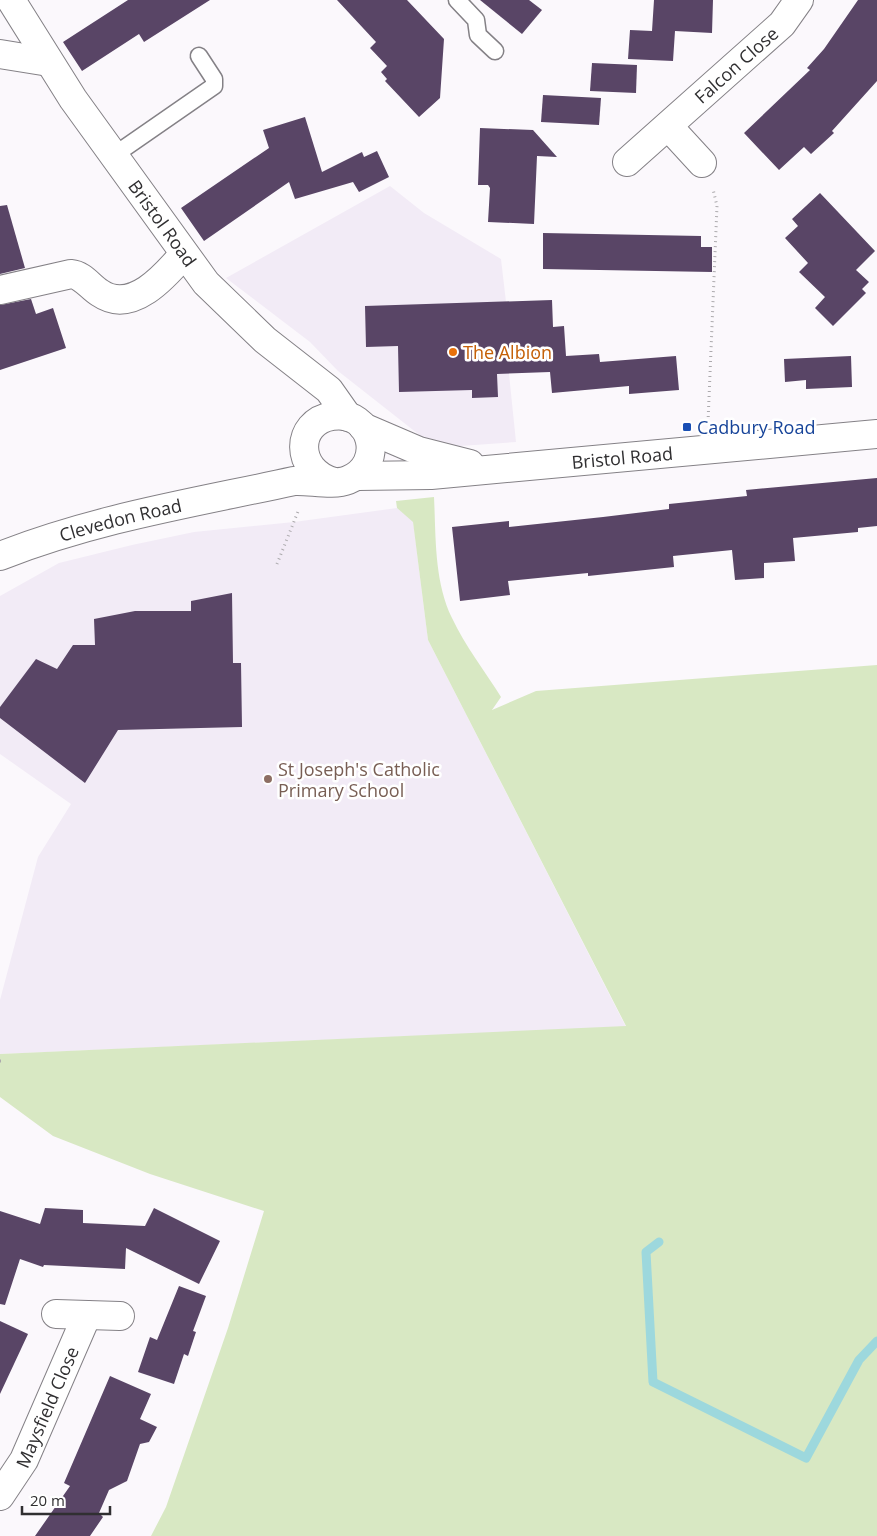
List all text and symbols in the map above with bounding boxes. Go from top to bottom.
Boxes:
street label: Falcon Close [689,21,783,109]
street label: Bristol Road [123,175,202,271]
place label: The Albion [463,340,552,364]
marker: The Albion [447,346,459,358]
place label: Cadbury Road [697,415,815,439]
marker: Cadbury Road [681,421,693,433]
street label: Bristol Road [571,441,674,474]
street label: Clevedon Road [56,493,184,547]
place label: St Joseph's Catholic Primary School [278,757,440,802]
marker: St Joseph's Catholic Primary School [262,773,274,785]
street label: Maysfield Close [10,1343,84,1472]
scale bar [22,1484,110,1516]
text: 20 m [30,1490,65,1510]

